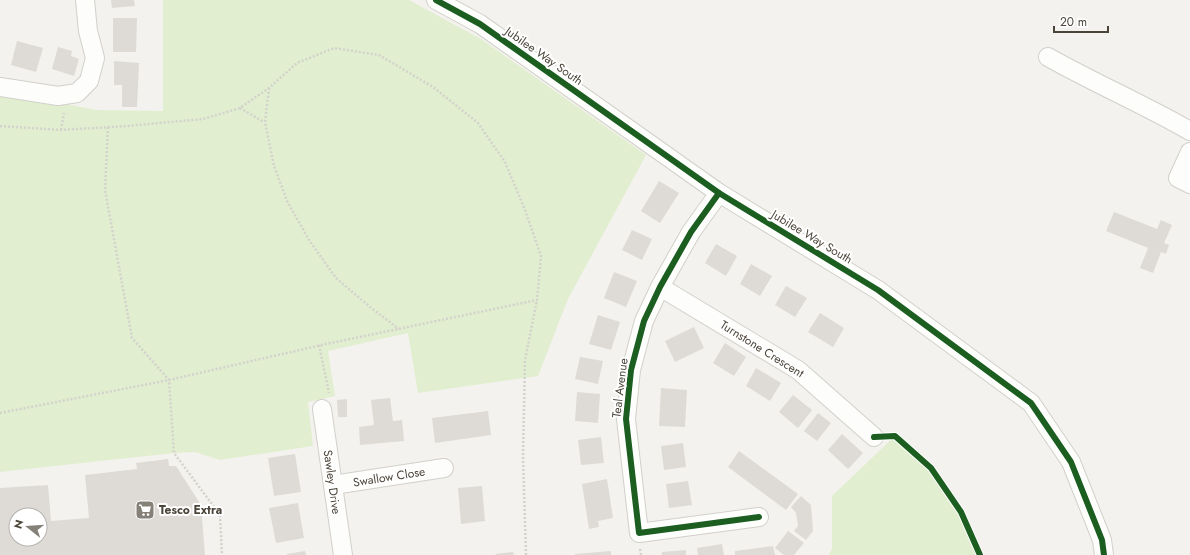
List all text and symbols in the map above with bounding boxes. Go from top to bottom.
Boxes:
scale bar [1054,8,1108,34]
text: 20 m [1060,13,1087,31]
street label: Jubilee Way South [500,21,587,90]
street label: Jubilee Way South [766,205,856,268]
street label: Turnstone Crescent [717,316,808,382]
street label: Teal Avenue [607,357,633,419]
street label: Sawley Drive [319,449,345,515]
street label: Swallow Close [352,462,426,492]
supermarket icon: Tesco Extra [134,499,156,521]
place label: Tesco Extra [159,501,222,519]
north arrow [8,507,48,547]
text: N [10,518,27,531]

